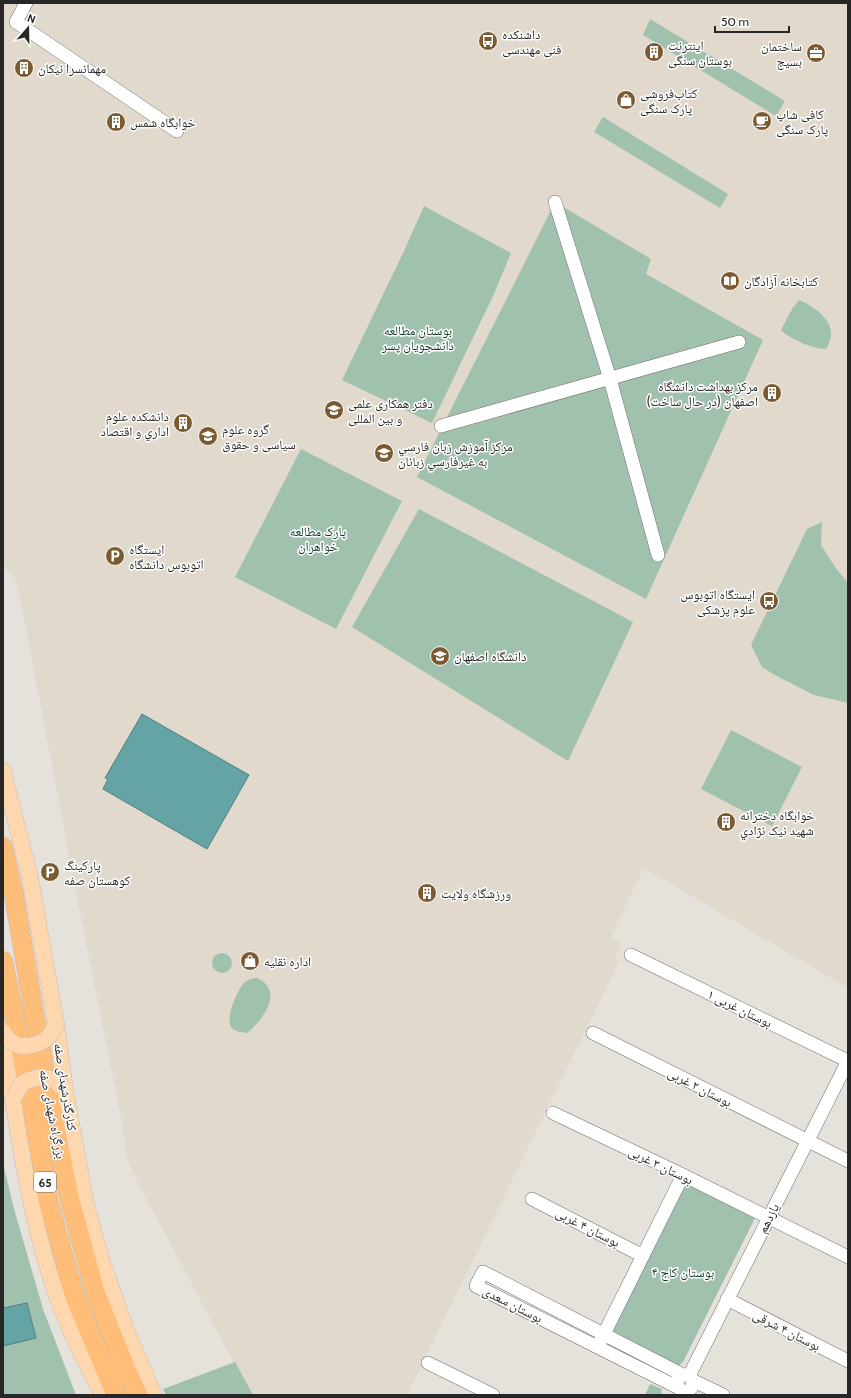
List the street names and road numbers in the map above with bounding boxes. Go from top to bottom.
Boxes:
street label: بوستان غربی ۱ [705,986,775,1031]
street label: کنارگذرشهدای صفه [50,1042,81,1133]
street label: بوستان ۲ غربی [665,1064,735,1111]
street label: بزرگراه شهدای صفه [36,1068,70,1160]
street label: بوستان ۳ غربی [626,1143,696,1188]
road number: 65 [34,1172,56,1192]
street label: یازدهم [754,1200,783,1236]
street label: بوستان ۴ غربی [553,1204,623,1251]
street label: بوستان سعدی [480,1282,546,1327]
street label: بوستان ۴ شرقی [750,1306,823,1355]

